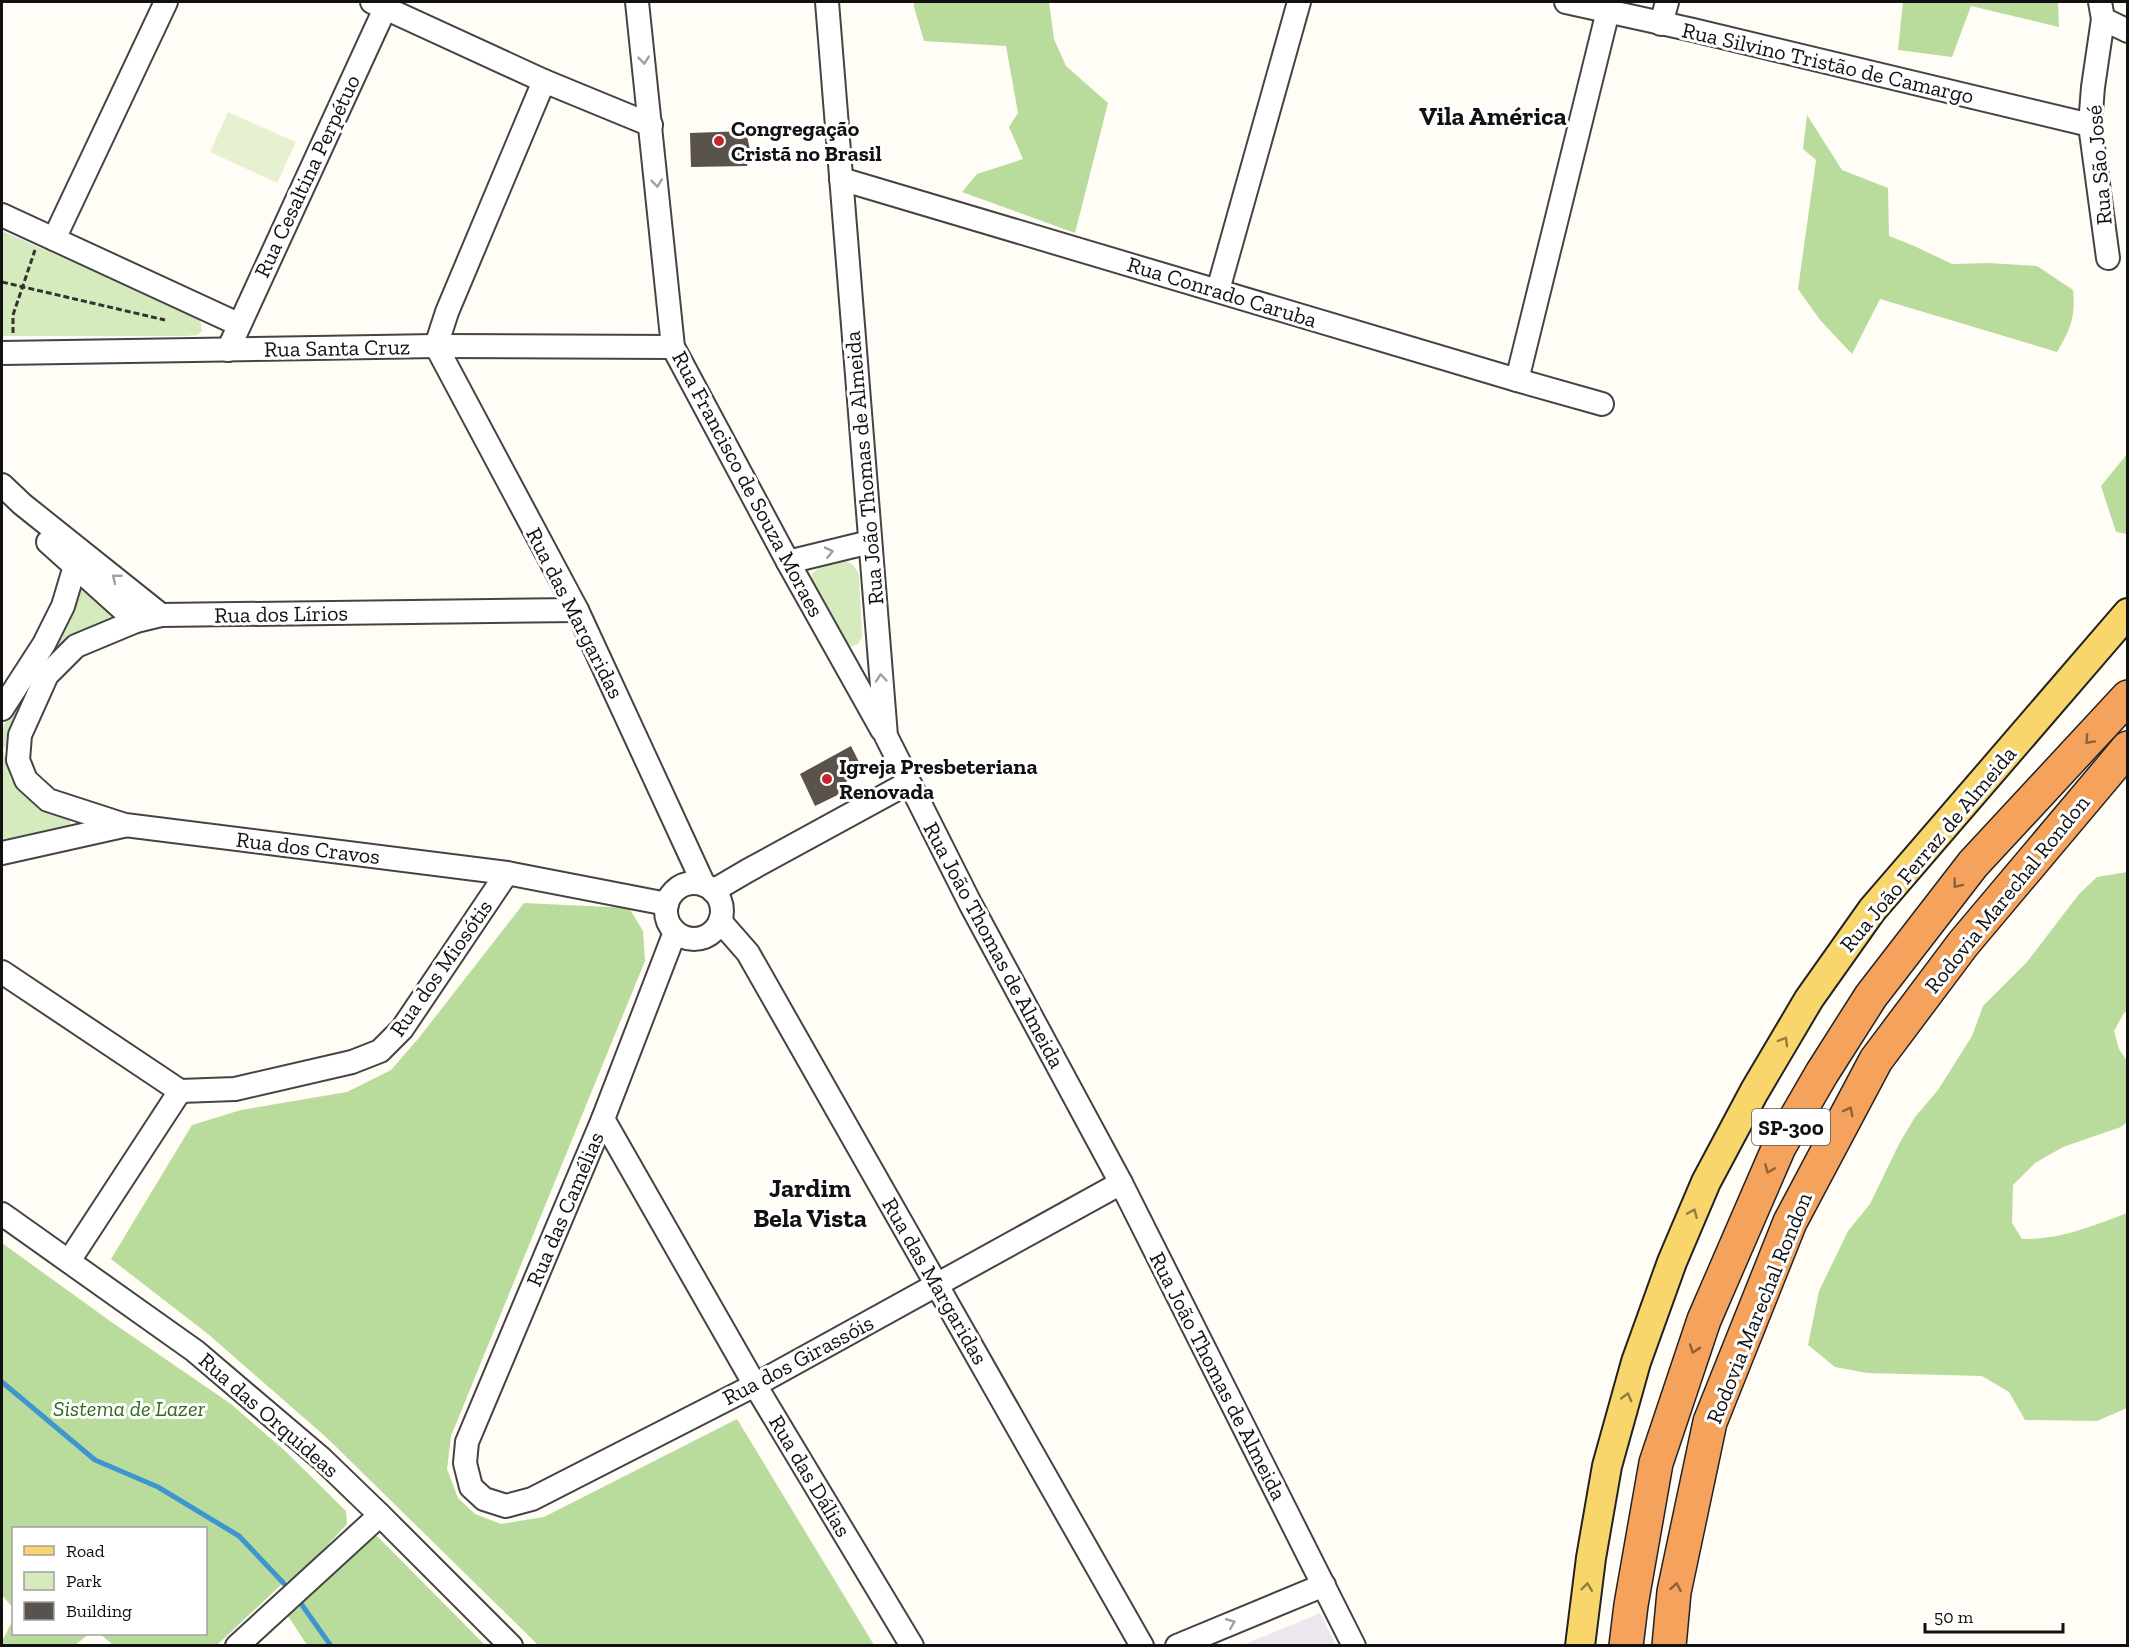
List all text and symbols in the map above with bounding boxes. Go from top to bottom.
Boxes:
street label: Rua Silvino Tristão de Camargo [1679,16,1977,110]
one-way arrow [637,55,649,64]
street label: Rua Cesaltina Perpétuo [248,70,366,282]
district label: Vila América [1419,100,1567,132]
street label: Rua São José [2080,104,2118,226]
place label: Congregação Cristã no Brasil [731,115,882,167]
marker: Congregação Cristã no Brasil [712,134,726,148]
one-way arrow [650,179,663,188]
street label: Rua Conrado Caruba [1124,250,1320,334]
street label: Rua João Thomas de Almeida [839,330,889,606]
street label: Rua Santa Cruz [264,333,410,363]
street label: Rua Francisco de Souza Moraes [666,346,830,622]
street label: Rua das Margaridas [520,523,630,703]
one-way arrow [824,546,834,559]
one-way arrow [112,575,123,586]
street label: Rua dos Lírios [214,599,348,629]
one-way arrow [875,674,888,683]
one-way arrow [2085,733,2096,744]
street label: Rua João Ferraz de Almeida [1834,740,2022,957]
place label: Igreja Presbeteriana Renovada [839,753,1038,805]
marker: Igreja Presbeteriana Renovada [820,772,834,786]
street label: Rodovia Marechal Rondon [1919,789,2095,999]
street label: Rua João Thomas de Almeida [918,817,1071,1073]
street label: Rua dos Cravos [234,826,382,870]
one-way arrow [1954,878,1965,889]
street label: Rua dos Miosótis [384,894,498,1042]
one-way arrow [1776,1037,1788,1047]
one-way arrow [1842,1107,1853,1117]
road number: SP-300 [1752,1109,1830,1145]
street label: Rua das Camélias [520,1128,610,1290]
one-way arrow [1764,1163,1776,1174]
district label: Jardim Bela Vista [753,1172,867,1234]
street label: Rodovia Marechal Rondon [1700,1188,1818,1428]
street label: Rua das Margaridas [876,1193,994,1369]
one-way arrow [1685,1209,1697,1220]
street label: Rua João Thomas de Almeida [1144,1247,1293,1505]
street label: Rua dos Girassóis [718,1309,878,1411]
one-way arrow [1689,1343,1702,1354]
street label: Rua das Orquideas [193,1347,345,1483]
one-way arrow [1619,1392,1632,1402]
park label: Sistema de Lazer [53,1395,206,1422]
street label: Rua das Dálias [763,1410,857,1542]
legend [12,1527,207,1635]
text: Road [66,1540,105,1562]
text: Park [66,1570,102,1592]
one-way arrow [1581,1583,1593,1592]
one-way arrow [1669,1583,1682,1593]
scale bar [1925,1596,2063,1634]
text: Building [66,1600,132,1622]
text: 50 m [1934,1606,1974,1628]
one-way arrow [1225,1618,1236,1630]

